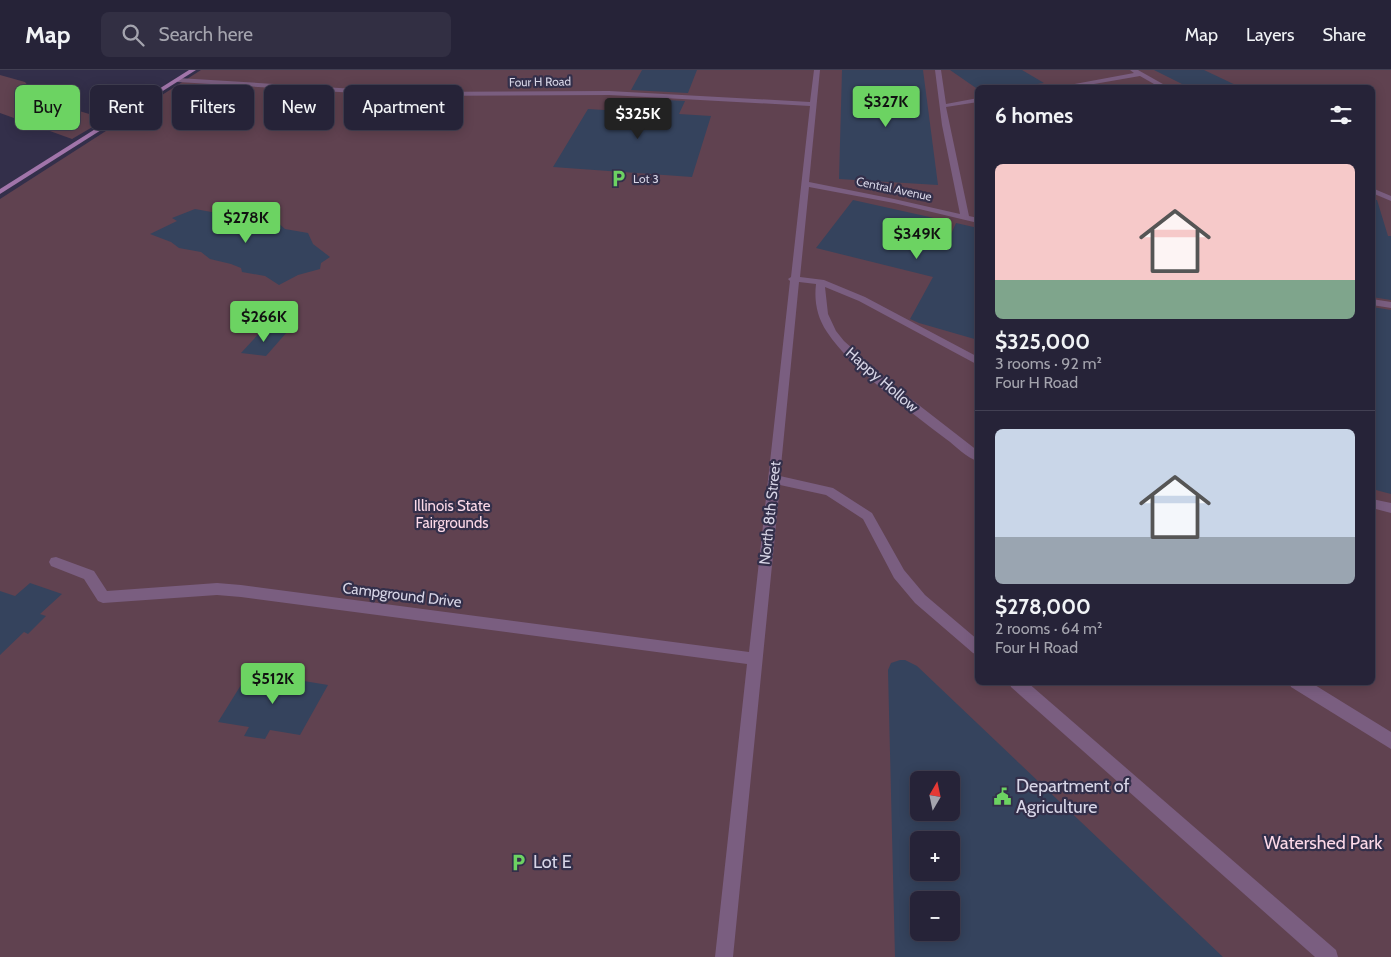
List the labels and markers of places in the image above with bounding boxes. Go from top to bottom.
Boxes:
pin: $327K [851,85,921,128]
pin: $325K [603,98,673,140]
parking icon: Lot 3 [609,169,629,189]
place label: Lot 3 [633,171,659,186]
pin: $278K [211,202,281,244]
pin: $349K [882,218,952,260]
pin: $266K [229,300,299,343]
pin: $512K [238,662,308,705]
place label: Department of Agriculture [1016,775,1129,818]
public building icon: Department of Agriculture [992,786,1012,806]
place label: Lot E [533,851,572,873]
parking icon: Lot E [509,852,529,872]

